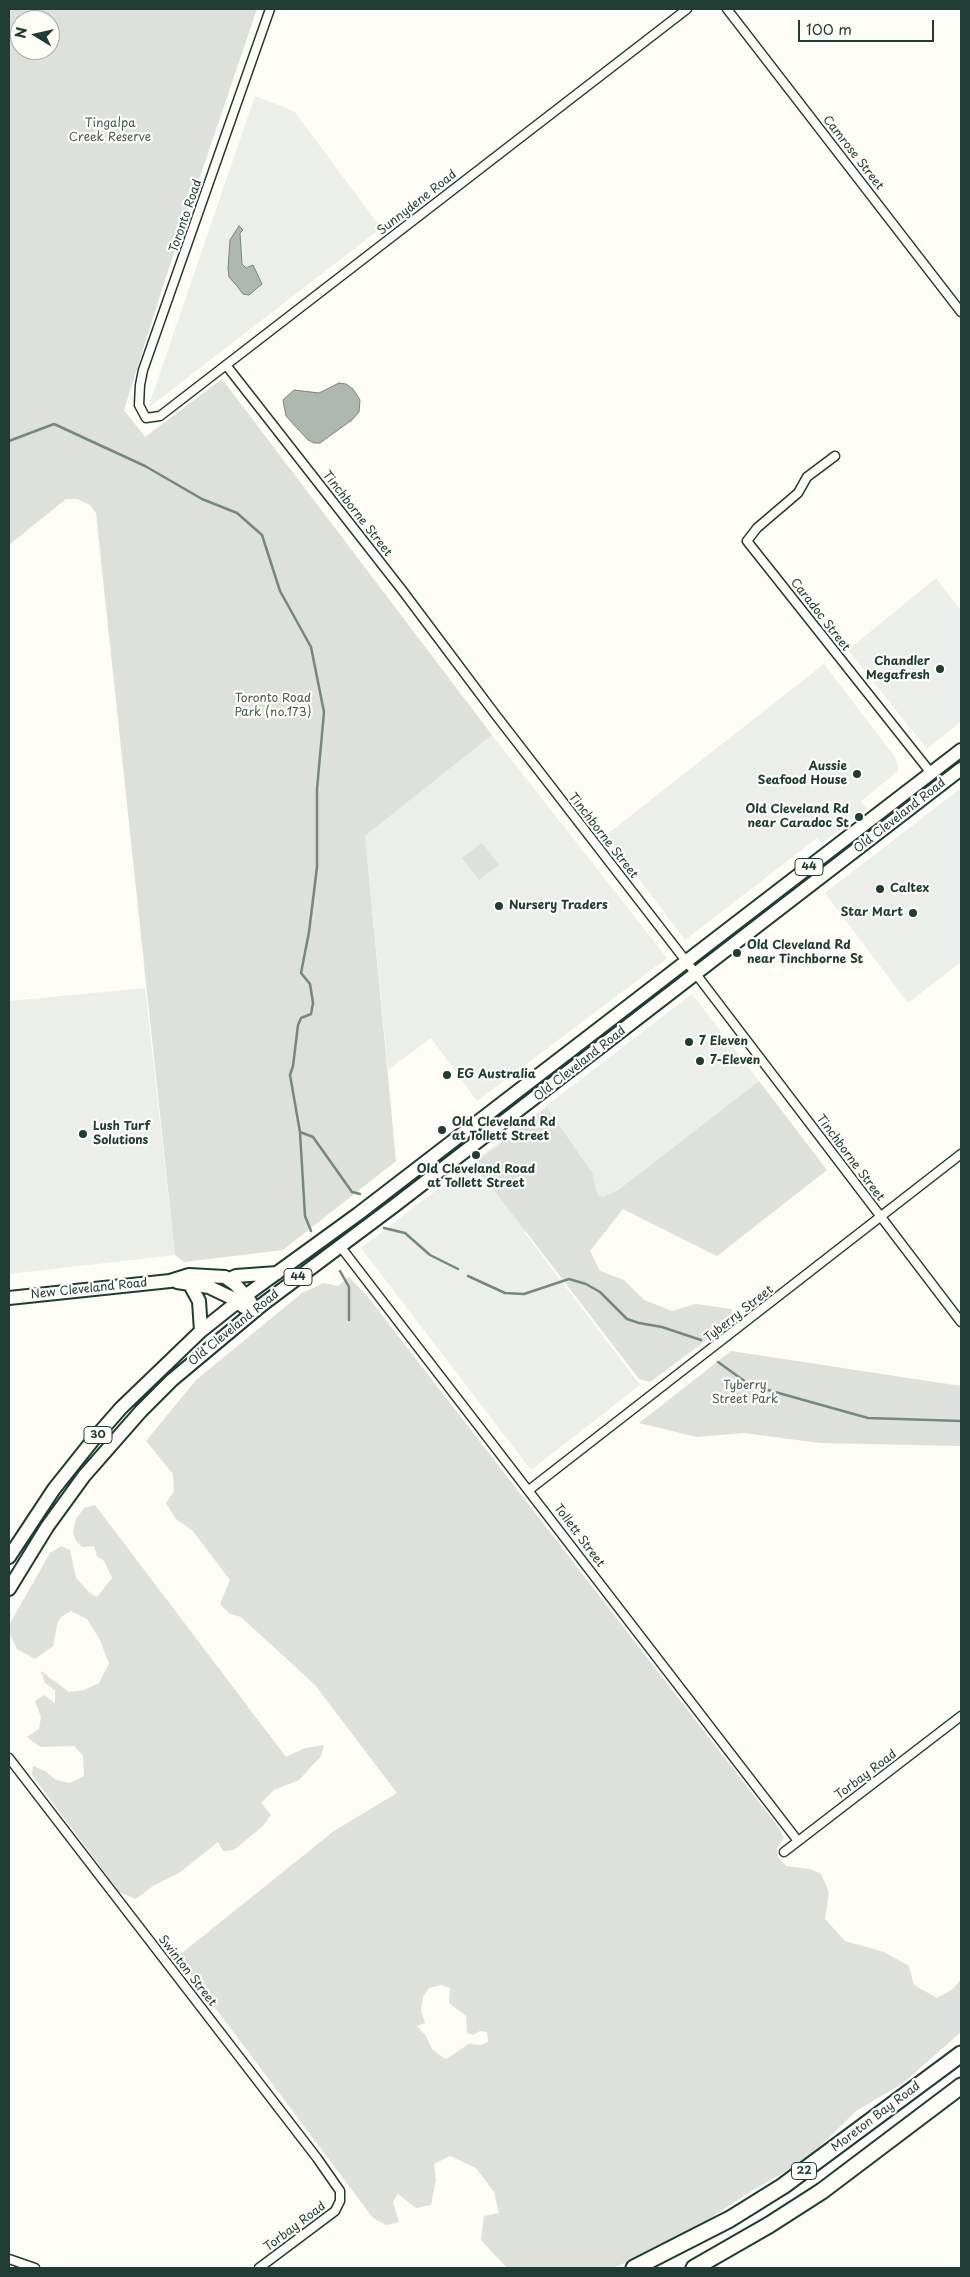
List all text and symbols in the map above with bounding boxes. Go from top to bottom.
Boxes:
north arrow [10,10,60,60]
scale bar [800,10,936,42]
text: 100 m [806,17,852,40]
text: N [9,26,32,40]
street label: Camrose Street [820,113,886,193]
park label: Tingalpa Creek Reserve [69,117,151,145]
street label: Sunnydene Road [374,168,460,238]
street label: Toronto Road [167,178,205,254]
street label: Tinchborne Street [319,468,395,560]
street label: Caradoc Street [787,576,853,654]
place label: Chandler Megafresh [866,655,930,683]
marker: Chandler Megafresh [934,663,946,675]
park label: Toronto Road Park (no.173) [235,692,311,720]
place label: Aussie Seafood House [758,760,847,788]
marker: Aussie Seafood House [851,768,863,780]
street label: Old Cleveland Road [851,776,949,856]
street label: Tinchborne Street [565,790,641,882]
place label: Old Cleveland Rd near Caradoc St [745,803,849,831]
marker: Old Cleveland Rd near Caradoc St [853,811,865,823]
road number: 44 [795,859,823,876]
place label: Caltex [890,882,929,896]
marker: Caltex [874,883,886,895]
place label: Nursery Traders [509,899,608,913]
marker: Nursery Traders [493,900,505,912]
place label: Star Mart [841,906,903,920]
marker: Star Mart [907,907,919,919]
place label: Old Cleveland Rd near Tinchborne St [747,939,863,967]
marker: Old Cleveland Rd near Tinchborne St [731,947,743,959]
street label: Old Cleveland Road [531,1024,629,1104]
place label: 7 Eleven [699,1035,748,1049]
marker: 7 Eleven [683,1036,695,1048]
place label: 7-Eleven [710,1054,760,1068]
marker: 7-Eleven [694,1055,706,1067]
place label: EG Australia [457,1068,536,1082]
marker: EG Australia [441,1069,453,1081]
street label: Tinchborne Street [813,1112,887,1204]
place label: Old Cleveland Rd at Tollett Street [452,1116,556,1144]
place label: Lush Turf Solutions [93,1120,150,1148]
marker: Old Cleveland Rd at Tollett Street [436,1124,448,1136]
marker: Lush Turf Solutions [77,1128,89,1140]
marker: Old Cleveland Road at Tollett Street [470,1149,482,1161]
place label: Old Cleveland Road at Tollett Street [417,1163,535,1191]
road number: 44 [284,1268,312,1286]
street label: New Cleveland Road [30,1276,148,1302]
street label: Tyberry Street [702,1283,776,1345]
street label: Old Cleveland Road [186,1287,282,1369]
park label: Tyberry Street Park [712,1379,778,1407]
road number: 30 [84,1426,112,1444]
street label: Tollett Street [551,1502,607,1570]
street label: Torbay Road [832,1747,900,1803]
street label: Swinton Street [155,1933,219,2009]
street label: Moreton Bay Road [829,2079,923,2155]
road number: 22 [792,2162,816,2180]
street label: Torbay Road [261,2199,329,2255]

